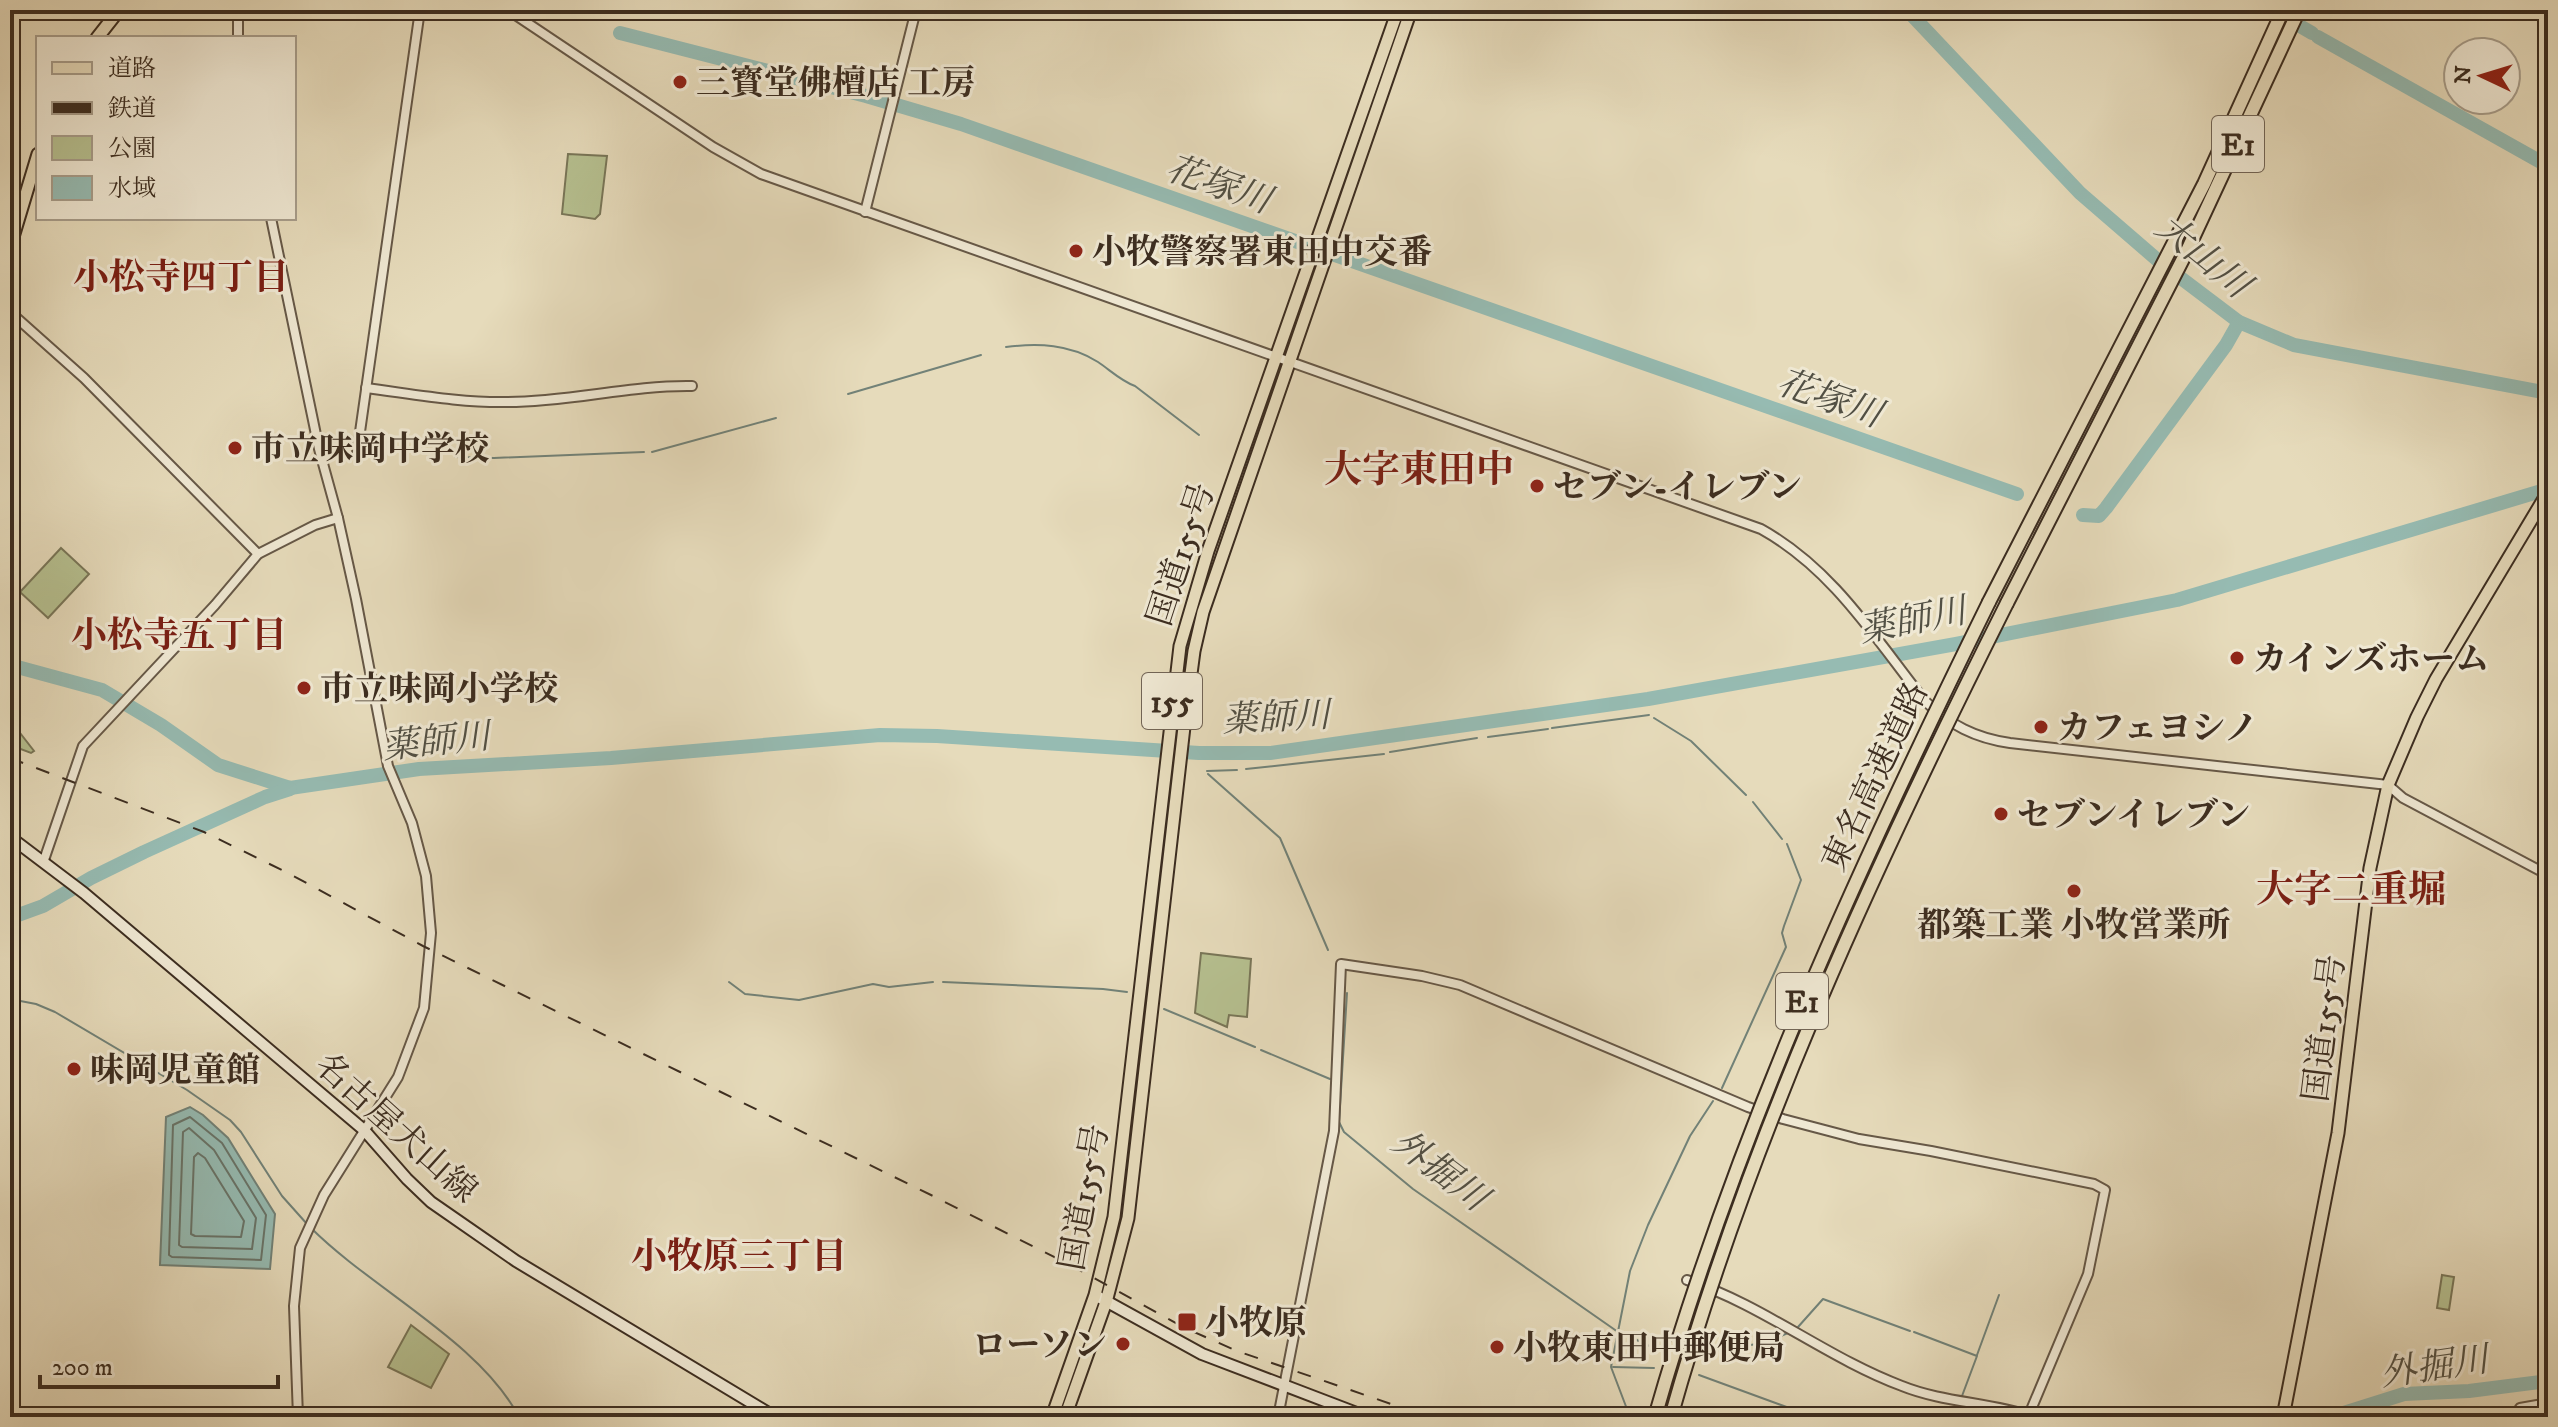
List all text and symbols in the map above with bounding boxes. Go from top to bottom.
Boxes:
legend [36,36,296,220]
north arrow [2442,36,2522,116]
text: 道路 [108,54,156,84]
place label: 三寳堂佛檀店 工房 [696,63,975,105]
text: N [2449,65,2478,85]
marker: 三寳堂佛檀店 工房 [671,73,689,91]
text: 鉄道 [108,94,156,124]
road number: E1 [2212,116,2264,172]
text: 公園 [108,134,156,164]
water label: 花塚川 [1160,147,1280,226]
text: 水域 [108,174,156,204]
water label: 大山川 [2146,205,2262,311]
place label: 小牧警察署東田中交番 [1092,232,1432,274]
marker: 小牧警察署東田中交番 [1067,242,1085,260]
district label: 小松寺四丁目 [73,256,289,301]
water label: 花塚川 [1771,361,1891,440]
place label: 市立味岡中学校 [251,429,489,471]
marker: 市立味岡中学校 [226,439,244,457]
district label: 大字東田中 [1324,447,1514,495]
place label: セブン-イレブン [1553,467,1802,509]
marker: セブン-イレブン [1528,477,1546,495]
street label: 国道155号 [1139,478,1225,632]
water label: 薬師川 [1855,588,1974,654]
district label: 小松寺五丁目 [71,614,287,659]
place label: カインズホーム [2253,639,2489,681]
marker: カインズホーム [2228,649,2246,667]
place label: 市立味岡小学校 [320,669,558,711]
road number: 155 [1142,673,1202,729]
street label: 東名高速道路 [1814,676,1938,878]
marker: 市立味岡小学校 [295,679,313,697]
water label: 薬師川 [1221,693,1335,744]
place label: カフェヨシノ [2057,708,2258,750]
water label: 薬師川 [380,714,496,771]
marker: カフェヨシノ [2032,718,2050,736]
place label: セブンイレブン [2017,795,2251,837]
marker: セブンイレブン [1992,805,2010,823]
district label: 大字二重堀 [2256,867,2446,915]
marker: 都築工業 小牧営業所 [2065,882,2083,900]
place label: 都築工業 小牧営業所 [1917,905,2231,947]
street label: 国道155号 [2295,952,2355,1104]
road number: E1 [1776,973,1828,1029]
street label: 名古屋犬山線 [306,1045,486,1212]
place label: 味岡児童館 [90,1050,260,1092]
marker: 味岡児童館 [65,1060,83,1078]
street label: 国道155号 [1051,1121,1119,1274]
water label: 外掘川 [1383,1121,1499,1224]
district label: 小牧原三丁目 [631,1235,847,1280]
place label: 小牧原 [1205,1303,1307,1345]
marker: 小牧原 [1176,1311,1198,1333]
place label: ローソン [972,1325,1107,1367]
place label: 小牧東田中郵便局 [1513,1328,1785,1370]
marker: ローソン [1114,1335,1132,1353]
water label: 外掘川 [2378,1337,2495,1397]
marker: 小牧東田中郵便局 [1488,1338,1506,1356]
scale bar [40,1339,278,1389]
text: 200 m [52,1353,113,1383]

